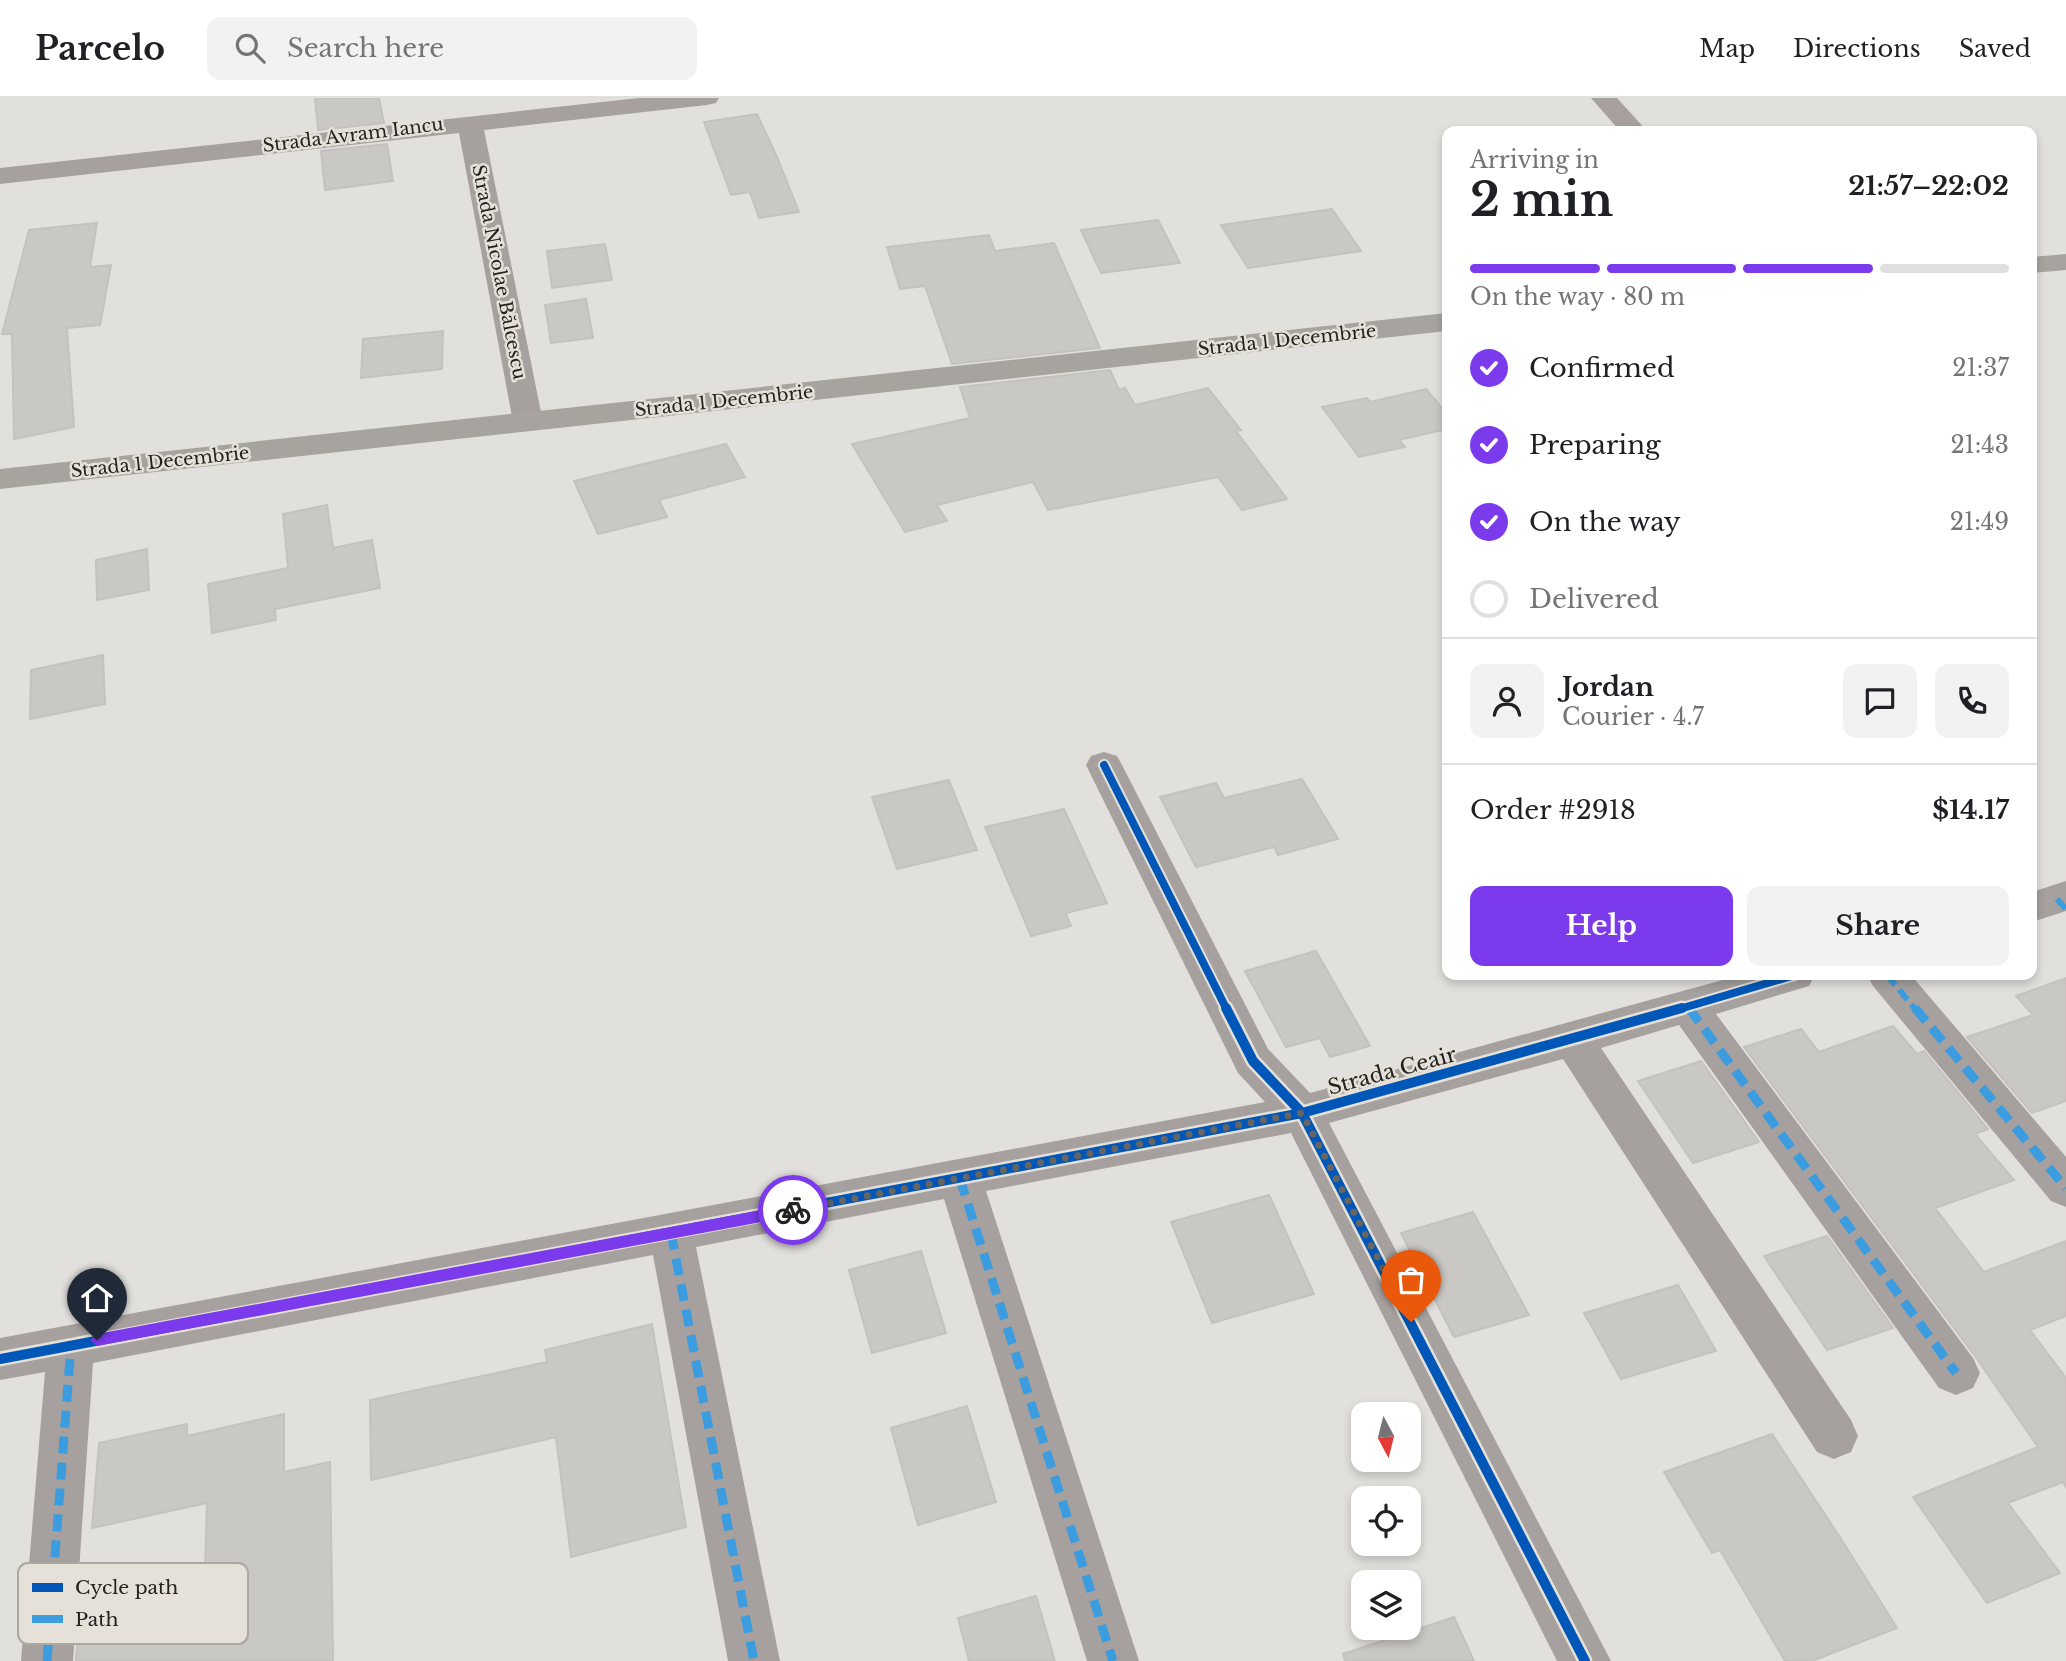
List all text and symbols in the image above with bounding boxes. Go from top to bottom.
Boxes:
search box [207,17,697,80]
text: Parcelo [35,28,165,69]
icon: search [231,29,269,67]
text: Search here [287,32,444,64]
text: Map [1699,34,1755,63]
text: Directions [1793,34,1921,63]
text: Saved [1959,34,2031,63]
street label: Strada Avram Iancu [261,113,445,157]
text: Arriving in [1470,146,1599,174]
street label: Strada Nicolae Bălcescu [467,163,531,381]
text: 21:57–22:02 [1848,170,2009,202]
text: 2 min [1470,171,1613,228]
text: On the way · 80 m [1470,283,1685,311]
street label: Strada 1 Decembrie [1197,320,1377,360]
icon: check [1470,349,1508,387]
text: Confirmed [1529,352,1674,384]
text: 21:37 [1952,354,2009,382]
street label: Strada 1 Decembrie [634,381,814,421]
icon: check [1470,426,1508,464]
text: Preparing [1529,429,1661,461]
text: 21:43 [1950,431,2009,459]
street label: Strada 1 Decembrie [70,442,250,482]
icon: check [1470,503,1508,541]
text: On the way [1529,506,1681,538]
text: 21:49 [1950,508,2009,536]
text: Delivered [1529,583,1659,615]
button: person [1470,664,1544,738]
button: chat [1843,664,1917,738]
button: phone [1935,664,2009,738]
text: Jordan [1562,671,1654,703]
text: Courier · 4.7 [1562,703,1704,731]
text: Order #2918 [1470,794,1636,826]
text: $14.17 [1932,794,2009,826]
button: Help [1470,886,1733,966]
button: Share [1747,886,2009,966]
street label: Strada Ceair [1325,1041,1459,1101]
courier [758,1175,828,1245]
icon: bike [774,1191,812,1229]
pin [1381,1250,1441,1322]
icon: bag [1392,1261,1430,1299]
pin [67,1268,127,1340]
icon: home [78,1279,116,1317]
north arrow [1351,1402,1421,1472]
map controls [1351,1402,1421,1640]
button: locate [1351,1486,1421,1556]
legend [18,1563,248,1644]
button: layers [1351,1570,1421,1640]
text: Cycle path [75,1576,178,1599]
text: Path [75,1608,119,1631]

